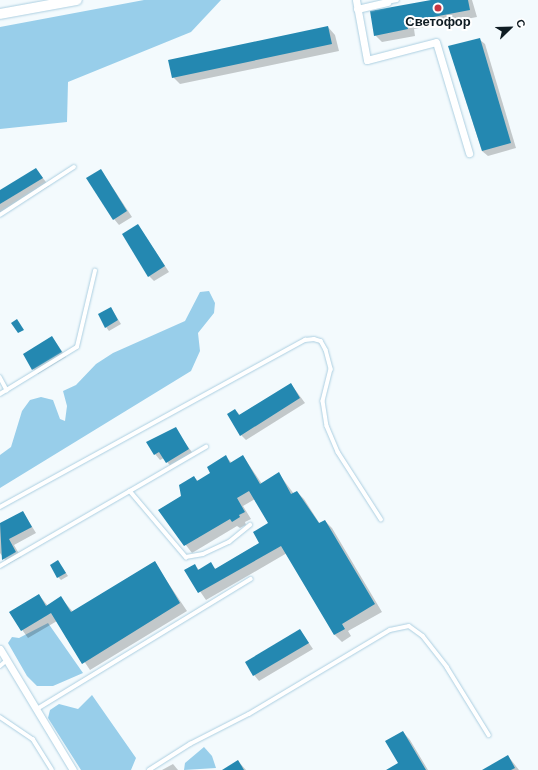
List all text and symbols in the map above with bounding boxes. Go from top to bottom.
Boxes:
marker: Светофор [433,3,443,13]
north arrow [490,8,530,48]
place label: Светофор [405,14,471,30]
text: С [513,17,529,30]

